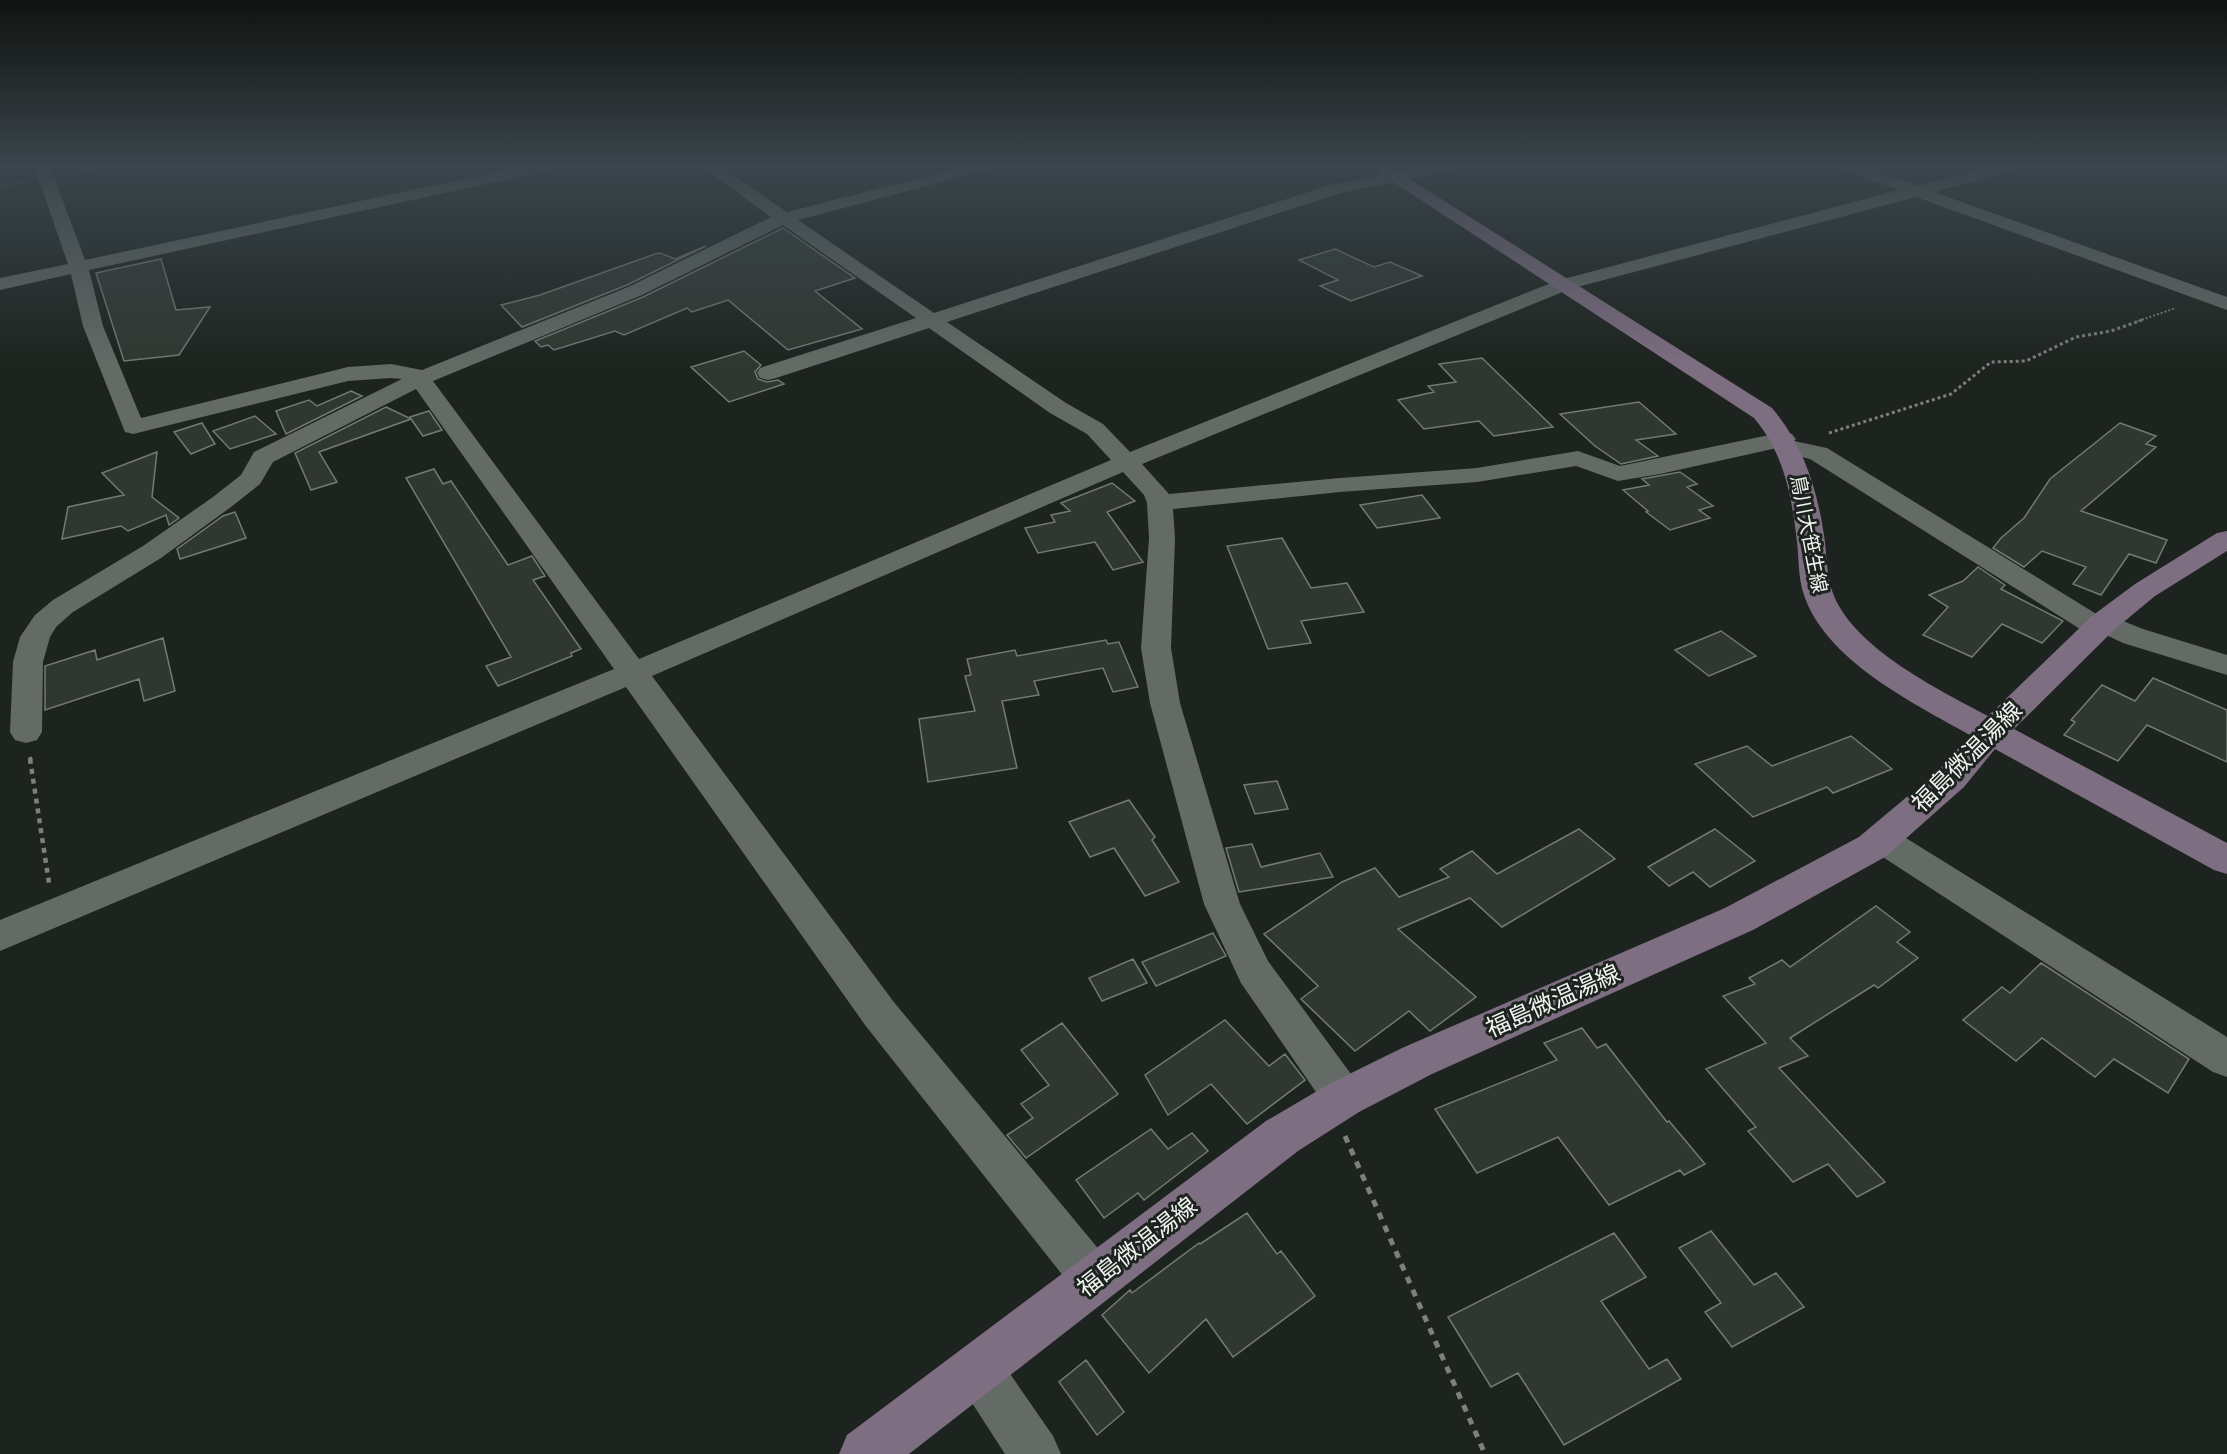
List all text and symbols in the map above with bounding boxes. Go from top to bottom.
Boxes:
street label: 鳥川大笹生線 [1785,473,1833,595]
street label: 福島微温湯線 [1905,695,2029,819]
street label: 福島微温湯線 [1481,957,1625,1044]
street label: 福島微温湯線 [1070,1190,1203,1303]

